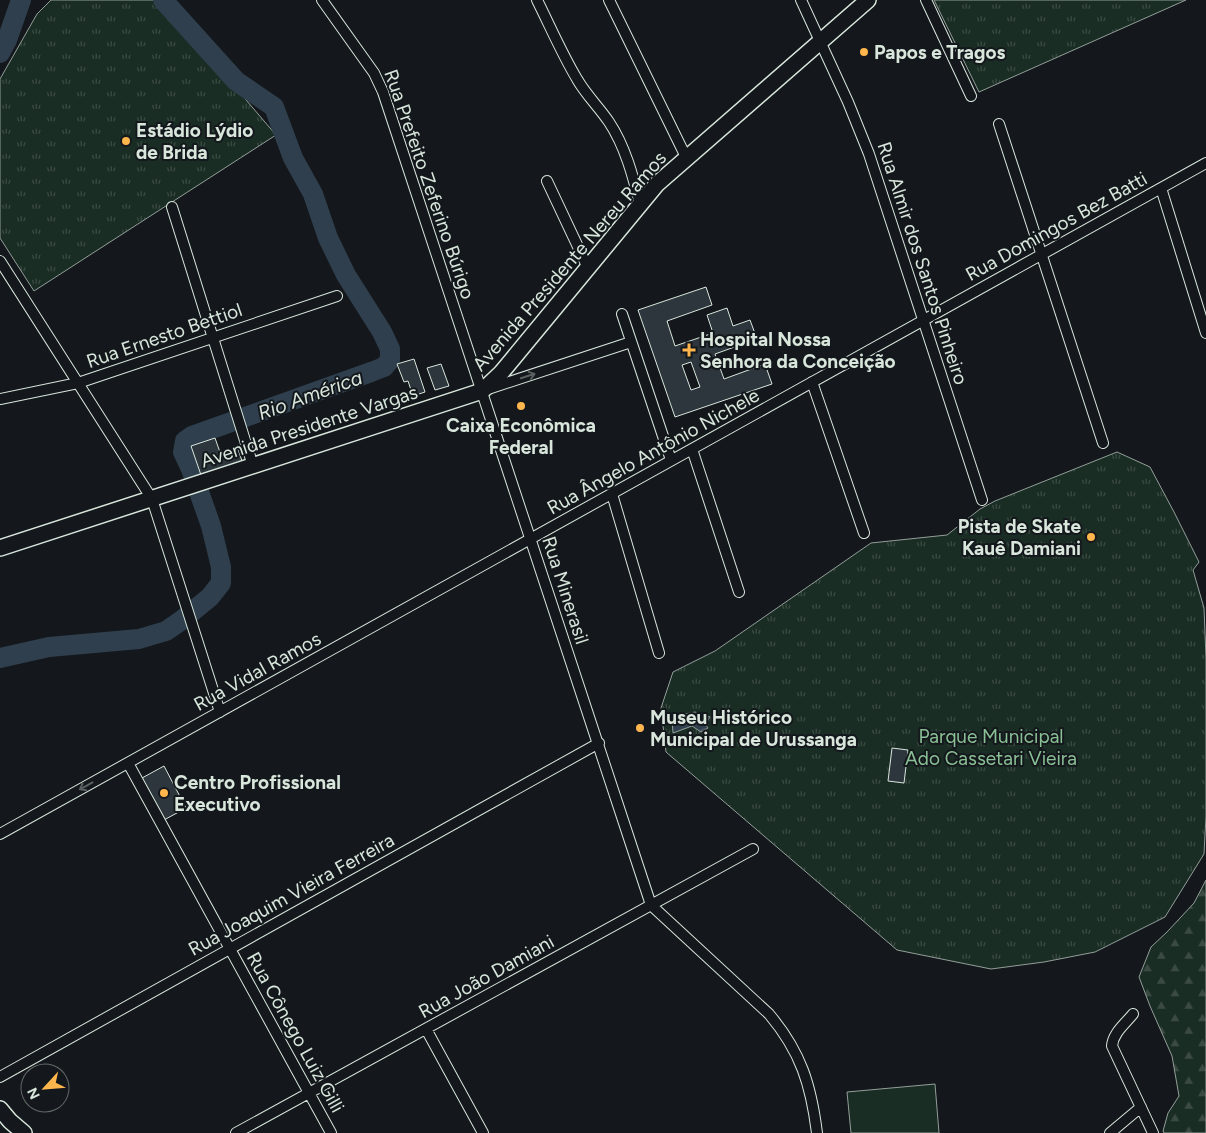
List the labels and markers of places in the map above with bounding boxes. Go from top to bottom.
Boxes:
place label: Papos e Tragos [874,41,1005,64]
marker: Papos e Tragos [858,46,870,58]
place label: Estádio Lýdio de Brida [136,119,253,164]
marker: Estádio Lýdio de Brida [120,135,132,147]
place label: Hospital Nossa Senhora da Conceição [700,328,895,373]
marker: Hospital Nossa Senhora da Conceição [682,343,696,357]
marker: Caixa Econômica Federal [515,400,527,412]
place label: Caixa Econômica Federal [446,414,596,459]
place label: Pista de Skate Kauê Damiani [958,515,1081,560]
marker: Pista de Skate Kauê Damiani [1085,531,1097,543]
place label: Museu Histórico Municipal de Urussanga [650,706,857,751]
marker: Museu Histórico Municipal de Urussanga [634,722,646,734]
place label: Centro Profissional Executivo [174,771,341,816]
marker: Centro Profissional Executivo [158,787,170,799]

